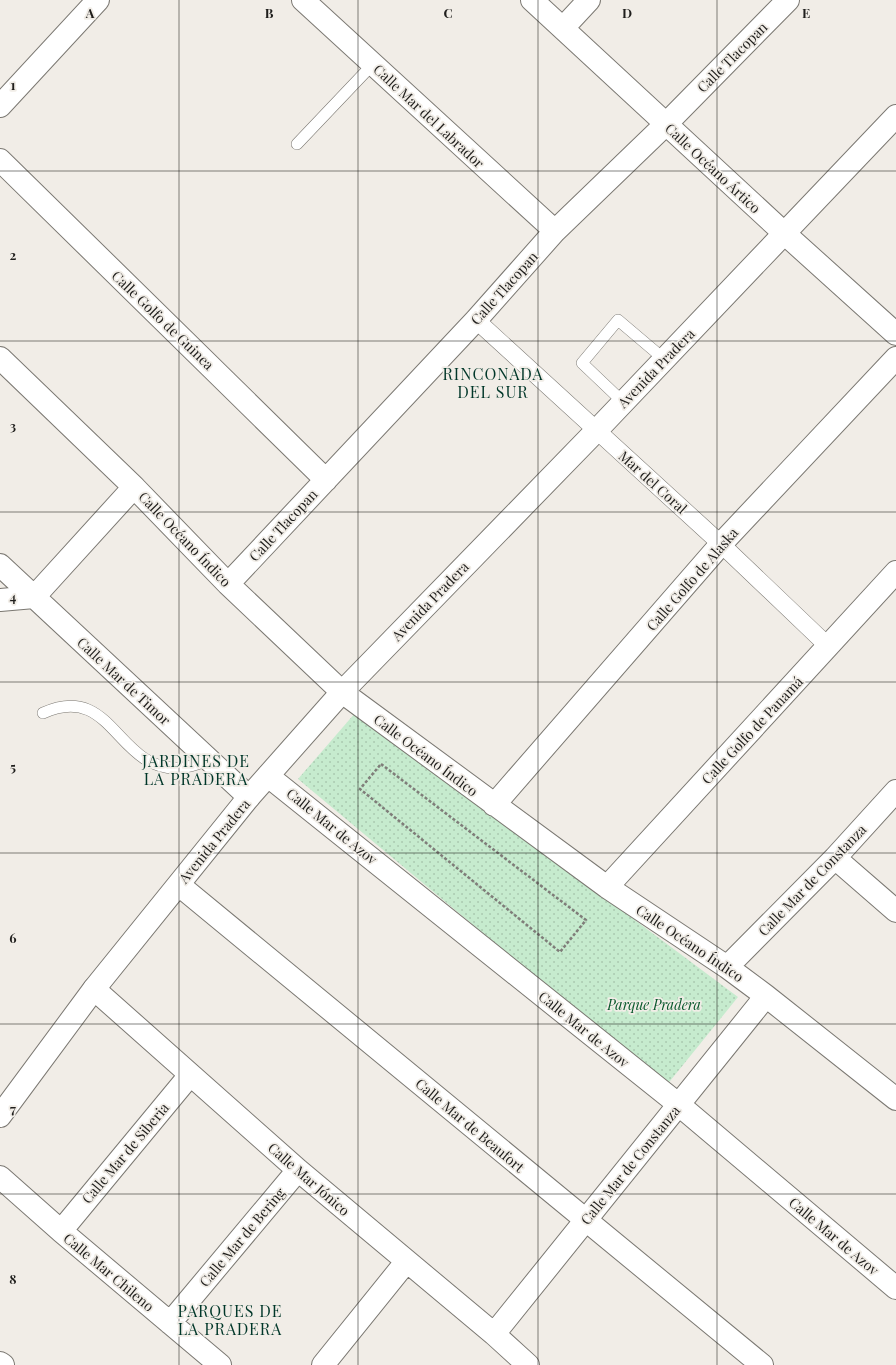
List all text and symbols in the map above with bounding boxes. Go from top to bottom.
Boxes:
text: A [85,4,95,21]
text: B [265,4,274,21]
text: C [443,4,453,21]
text: D [622,4,632,21]
text: E [802,4,810,21]
street label: Calle Tlacopan [693,17,772,96]
street label: Calle Mar del Labrador [370,60,489,173]
text: 1 [11,76,16,93]
street label: Calle Océano Ártico [661,119,765,217]
text: 2 [10,246,17,263]
street label: Calle Tlacopan [466,247,542,329]
street label: Calle Golfo de Guinea [108,266,218,374]
street label: Avenida Pradera [613,324,699,412]
district label: RINCONADA DEL SUR [443,363,543,402]
text: 3 [10,417,16,434]
street label: Mar del Coral [615,446,691,518]
street label: Calle Tlacopan [245,484,322,565]
street label: Calle Océano Índico [135,487,236,591]
street label: Calle Golfo de Alaska [642,523,742,635]
street label: Avenida Pradera [387,557,473,645]
text: 4 [10,588,17,605]
street label: Calle Mar de Timor [73,633,175,730]
street label: Calle Golfo de Panamá [697,672,807,788]
street label: Calle Océano Índico [370,710,482,801]
district label: JARDINES DE LA PRADERA [141,750,250,789]
text: 5 [10,758,16,775]
street label: Calle Mar de Azov [283,783,381,869]
street label: Avenida Pradera [173,795,254,888]
street label: Calle Mar de Constanza [754,820,870,940]
street label: Calle Océano Índico [633,900,748,986]
text: 6 [9,929,17,946]
street label: Calle Mar de Azov [535,986,633,1072]
park label: Parque Pradera [606,995,701,1014]
street label: Calle Mar de Beaufort [412,1074,529,1177]
street label: Calle Mar de Siberia [77,1099,173,1207]
text: 7 [10,1100,16,1117]
street label: Calle Mar de Constanza [576,1101,684,1229]
street label: Calle Mar Jónico [264,1138,354,1220]
street label: Calle Mar de Bering [195,1183,290,1291]
street label: Calle Mar de Azov [785,1193,883,1279]
street label: Calle Mar Chileno [60,1229,158,1316]
text: 8 [9,1270,17,1287]
district label: PARQUES DE LA PRADERA [177,1300,283,1339]

